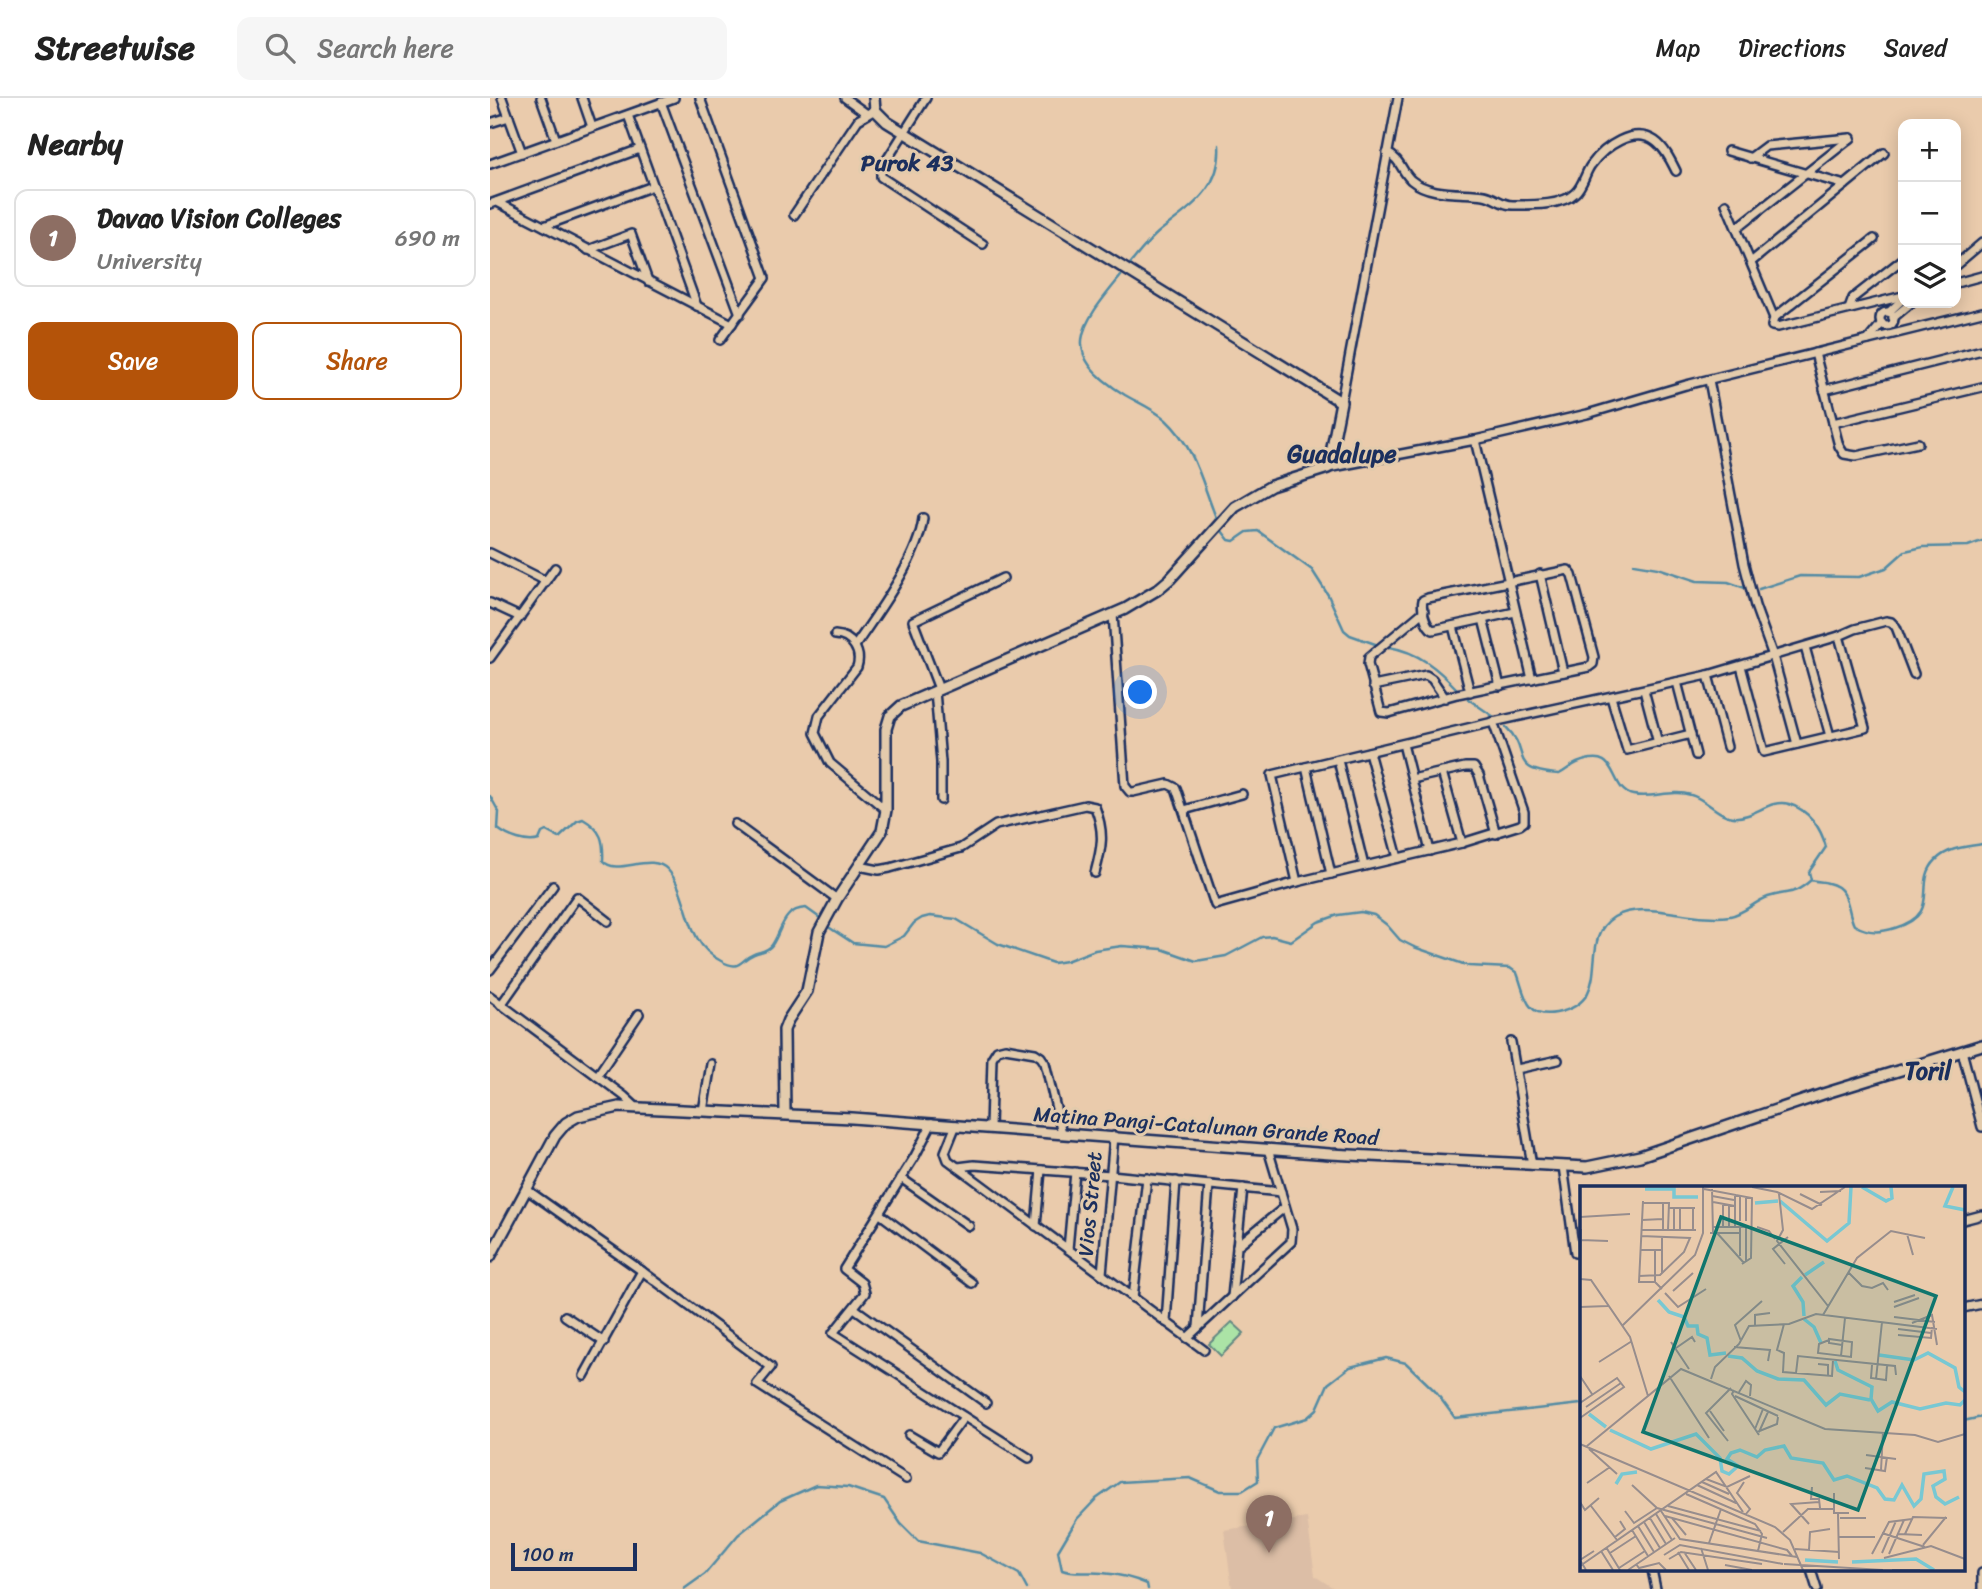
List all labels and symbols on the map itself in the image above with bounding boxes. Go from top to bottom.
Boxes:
district label: Purok 43 [861,143,954,184]
district label: Guadalupe [1287,433,1397,475]
your location [1123,675,1157,709]
district label: Toril [1905,1050,1952,1092]
street label: Matina Pangi-Catalunan Grande Road [1032,1095,1382,1157]
street label: Vios Street [1066,1150,1114,1258]
inset map [1580,1186,1965,1572]
pin: 1 [1246,1495,1292,1553]
scale bar [511,1540,637,1572]

